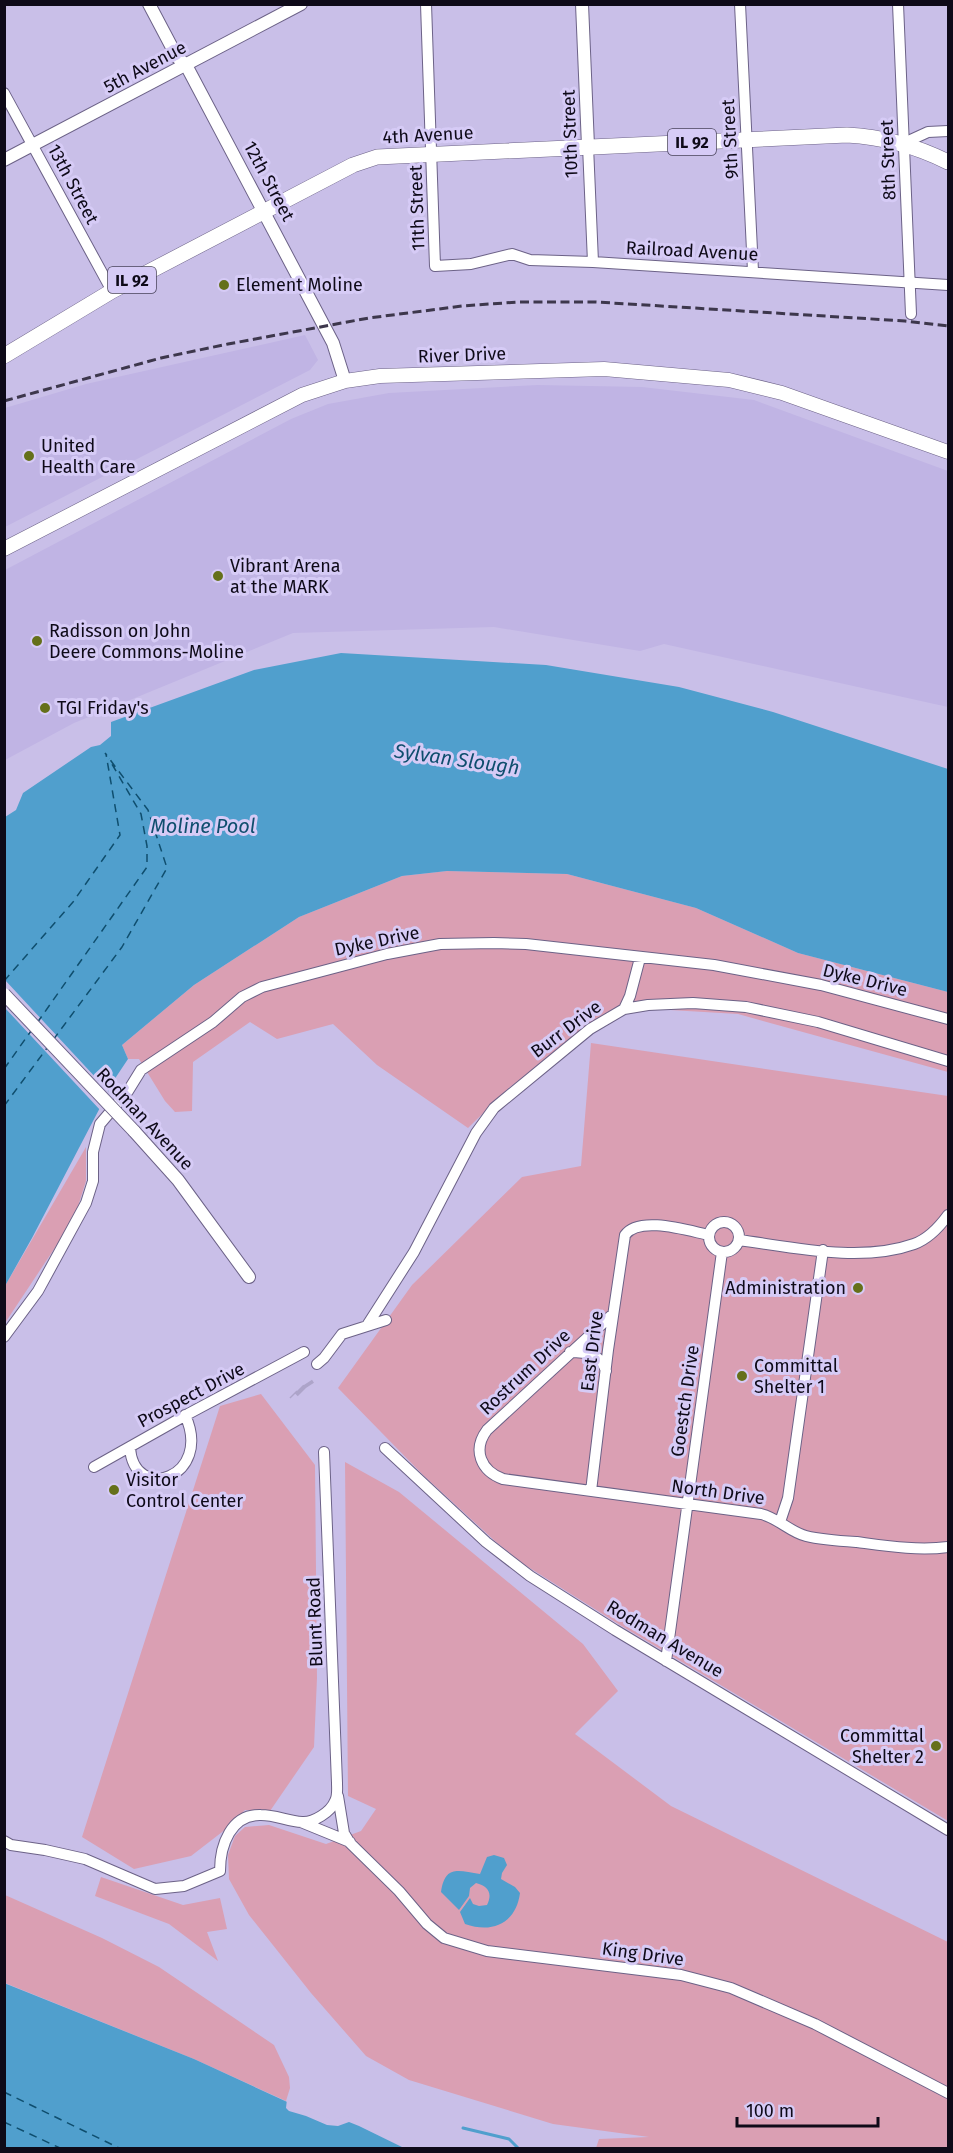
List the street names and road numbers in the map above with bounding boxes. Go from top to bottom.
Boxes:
street label: 5th Avenue [100,36,190,98]
street label: 10th Street [557,89,583,179]
street label: 9th Street [717,98,743,180]
street label: 8th Street [876,119,900,201]
street label: 4th Avenue [382,122,474,148]
road number: IL 92 [668,129,716,155]
street label: 12th Street [239,137,299,225]
street label: 13th Street [43,140,103,228]
street label: 11th Street [404,164,429,251]
street label: Railroad Avenue [625,237,759,265]
road number: IL 92 [108,267,156,293]
street label: River Drive [417,342,507,368]
street label: Dyke Drive [333,921,421,961]
street label: Dyke Drive [820,959,910,1001]
street label: Burr Drive [527,995,605,1063]
street label: Rodman Avenue [92,1063,198,1175]
street label: East Drive [576,1310,608,1392]
street label: Rostrum Drive [475,1324,575,1420]
street label: Goestch Drive [666,1344,704,1458]
street label: Prospect Drive [134,1358,248,1432]
street label: North Drive [670,1475,766,1509]
street label: Blunt Road [302,1577,328,1667]
street label: Rodman Avenue [603,1596,727,1682]
street label: King Drive [601,1937,685,1971]

